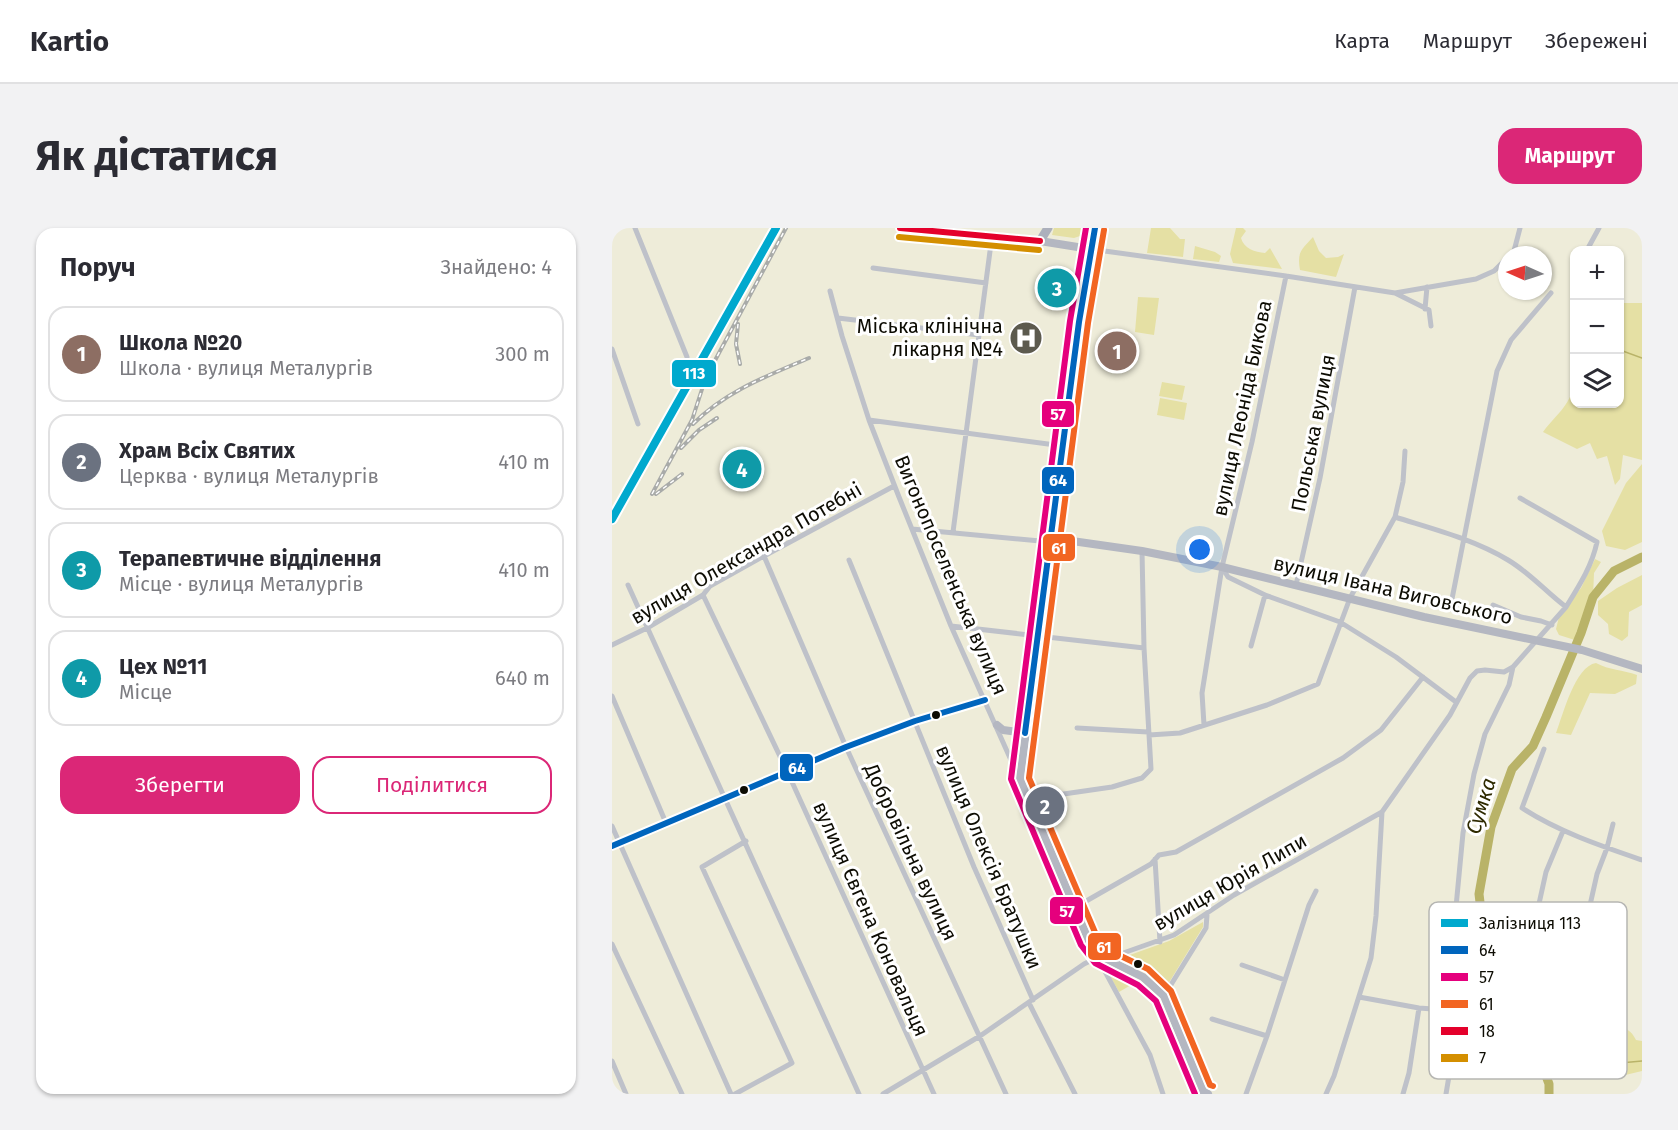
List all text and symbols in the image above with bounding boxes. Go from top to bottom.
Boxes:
text: Kartio [30,25,109,58]
text: Карта [1334,28,1390,54]
text: Маршрут [1423,28,1512,54]
text: Збережені [1545,28,1648,54]
button: Маршрут [1498,128,1642,184]
text: Як дістатися [36,131,278,181]
north arrow [1498,246,1552,300]
map controls [1570,246,1624,408]
button: + [1570,246,1624,300]
text: Поруч [60,252,136,283]
text: Знайдено: 4 [441,255,552,279]
pin: 3 [1038,266,1076,310]
street label: вулиця Леоніда Бикова [1207,298,1277,518]
button: − [1570,300,1624,354]
place label: Міська клінічна лікарня №4 [857,314,1003,361]
hospital icon: Міська клінічна лікарня №4 [1008,320,1044,356]
pin: 1 [1098,328,1136,374]
text: Школа №20 [119,329,242,356]
text: 1 [77,342,86,366]
text: 300 m [495,342,550,366]
street label: Польська вулиця [1286,352,1340,514]
button: layers [1570,354,1624,408]
text: Школа · вулиця Металургів [119,356,373,380]
line badge: 113 [671,359,717,388]
text: 113 [683,364,705,383]
line badge: 57 [1041,400,1075,428]
text: 57 [1050,405,1066,424]
text: Храм Всіх Святих [119,437,295,464]
pin: 4 [722,446,762,492]
text: 2 [76,450,87,474]
text: 410 m [498,450,550,474]
street label: Вигонопоселенська вулиця [890,452,1012,698]
text: Церква · вулиця Металургів [119,464,379,488]
line badge: 64 [1041,466,1075,495]
text: 64 [1049,471,1067,490]
street label: вулиця Олександра Потебні [626,477,866,629]
line badge: 61 [1042,533,1076,562]
your location [1185,535,1214,564]
text: 61 [1051,539,1067,558]
text: Терапевтичне відділення [119,545,381,572]
street label: вулиця Івана Виговського [1271,551,1515,629]
text: 3 [76,558,87,582]
text: 410 m [498,558,550,582]
text: Місце · вулиця Металургів [119,572,364,596]
text: Цех №11 [119,653,207,680]
text: 4 [76,666,87,690]
text: 640 m [495,666,550,690]
text: Місце [119,680,172,704]
unlabelled marker [930,709,942,721]
street label: вулиця Олексія Братушки [931,741,1047,973]
line badge: 64 [779,753,814,782]
button: Зберегти [60,756,300,814]
button: Поділитися [312,756,552,814]
text: 64 [788,759,806,778]
street label: Добровільна вулиця [859,759,963,944]
water label: Сумка [1460,775,1502,837]
unlabelled marker [738,784,750,796]
pin: 2 [1026,784,1064,828]
street label: вулиця Євгена Коновальця [808,798,934,1040]
street label: вулиця Юрія Липи [1149,828,1311,936]
line badge: 57 [1049,896,1084,925]
text: 57 [1059,902,1075,921]
legend [1429,902,1627,1079]
text: Залізниця 113 [1479,914,1581,933]
line badge: 61 [1087,932,1122,961]
text: 61 [1096,938,1112,957]
text: 64 [1479,941,1497,960]
unlabelled marker [1132,958,1144,970]
text: 57 [1479,968,1494,987]
text: 61 [1479,995,1494,1014]
text: 18 [1479,1022,1495,1041]
text: 7 [1479,1049,1486,1068]

